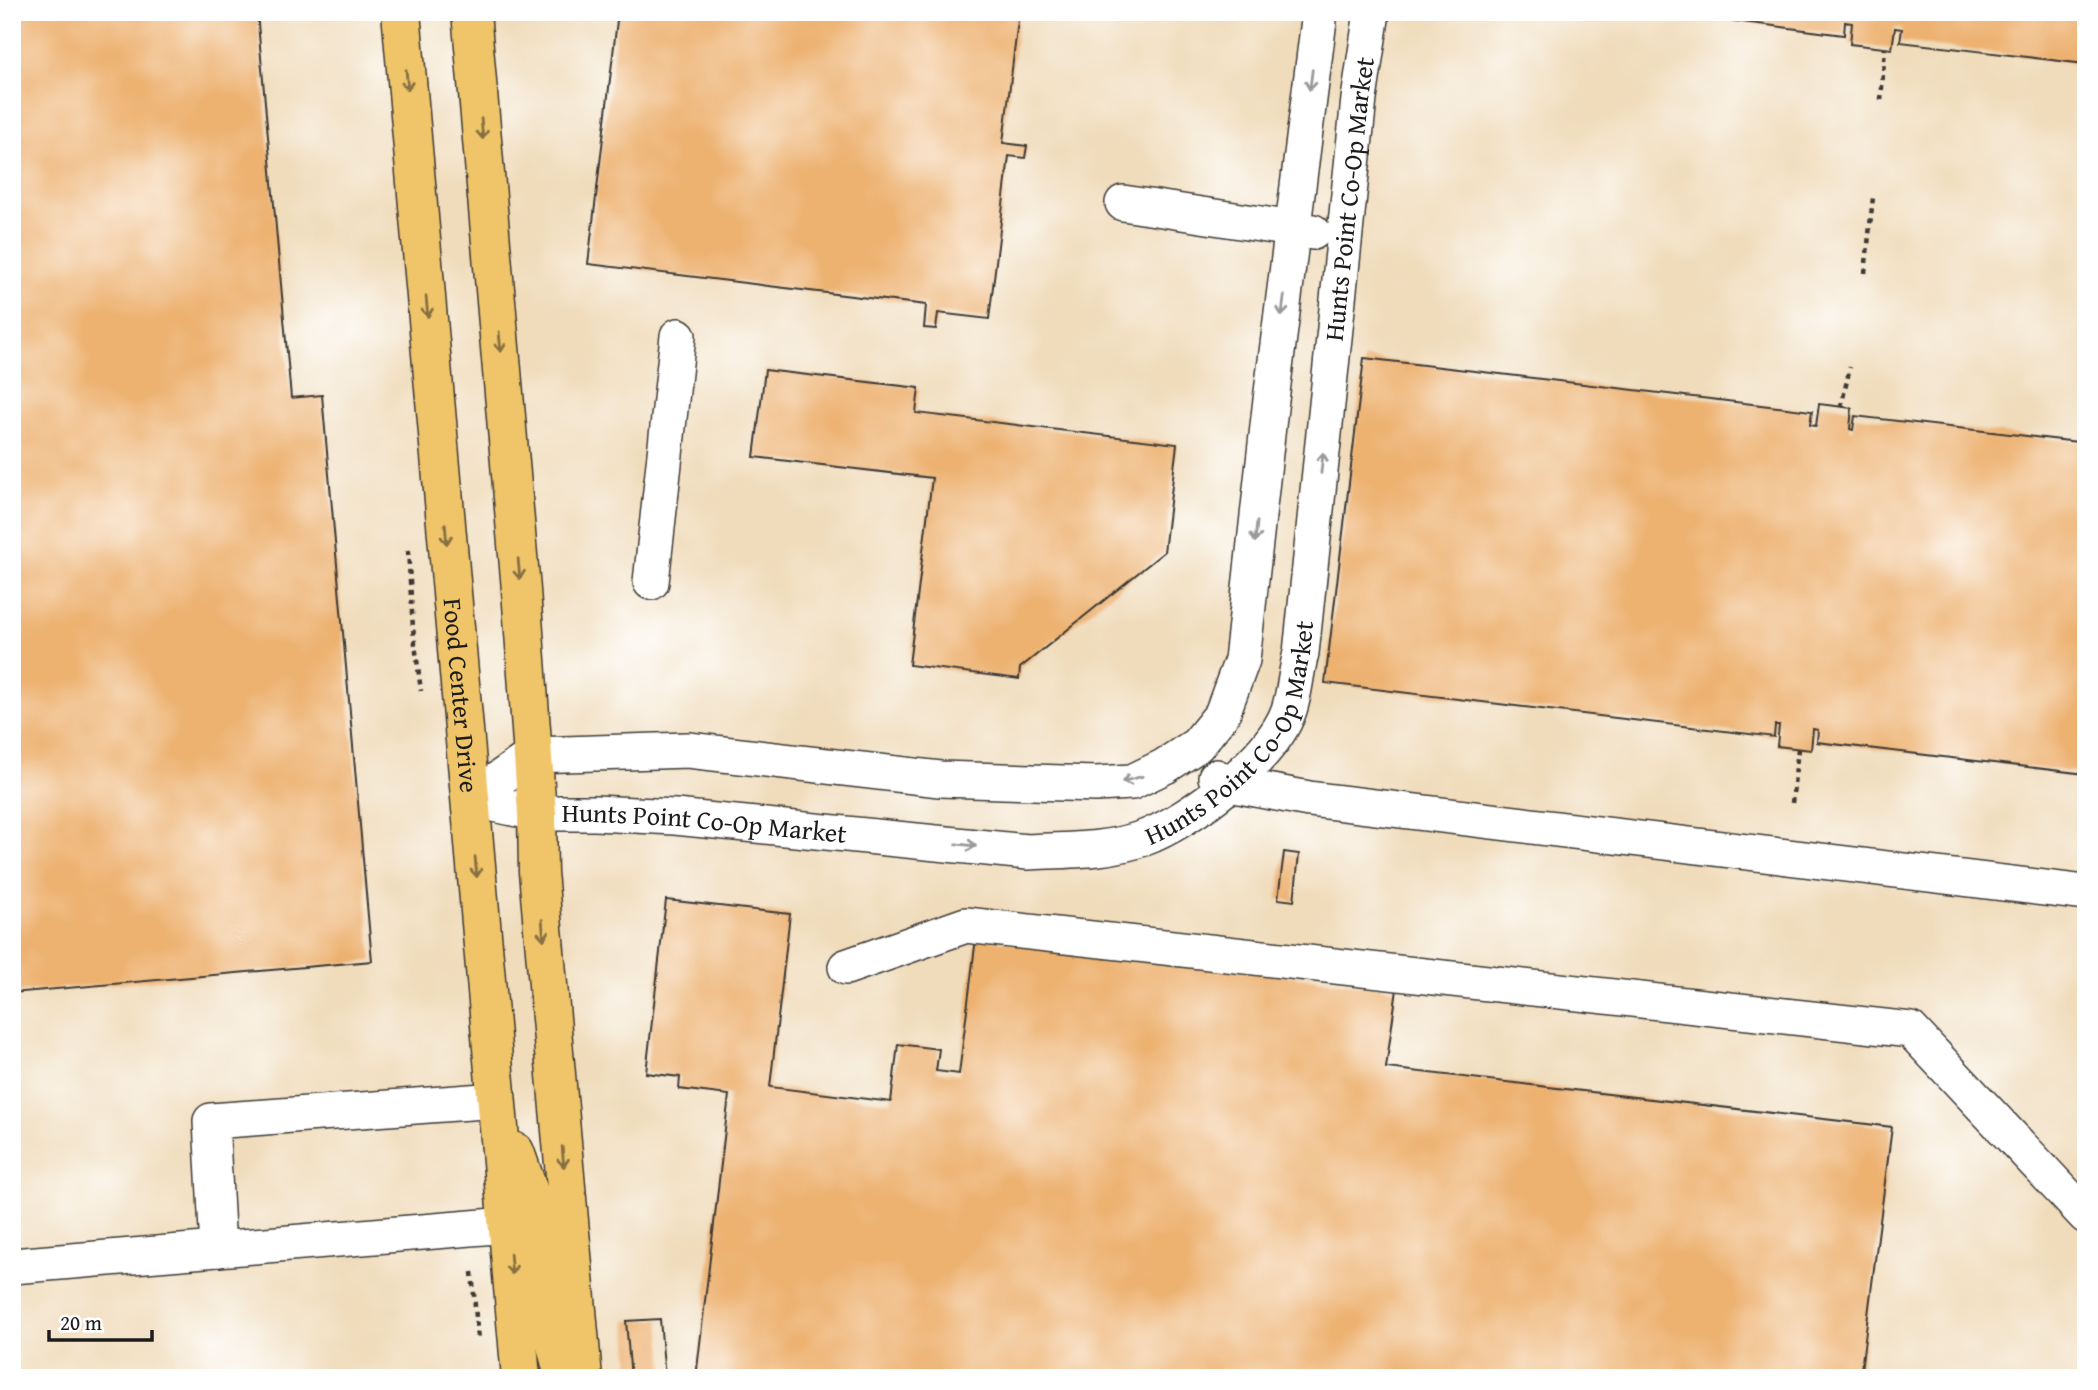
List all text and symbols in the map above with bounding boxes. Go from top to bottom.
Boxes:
street label: Hunts Point Co-Op Market [1314,54,1384,343]
one-way arrow [401,68,414,91]
one-way arrow [1305,68,1318,91]
one-way arrow [476,117,489,140]
one-way arrow [1276,294,1289,317]
one-way arrow [421,295,434,318]
one-way arrow [494,331,507,353]
one-way arrow [1315,452,1328,475]
one-way arrow [1249,520,1262,542]
one-way arrow [440,522,453,544]
one-way arrow [513,557,526,580]
street label: Food Center Drive [434,596,489,794]
street label: Hunts Point Co-Op Market [1138,619,1323,855]
one-way arrow [1121,774,1143,787]
street label: Hunts Point Co-Op Market [562,793,848,853]
one-way arrow [954,839,977,852]
one-way arrow [470,855,483,877]
one-way arrow [537,919,550,941]
one-way arrow [557,1145,570,1168]
one-way arrow [504,1252,517,1275]
scale bar [49,1299,152,1343]
text: 20 m [60,1307,102,1338]

